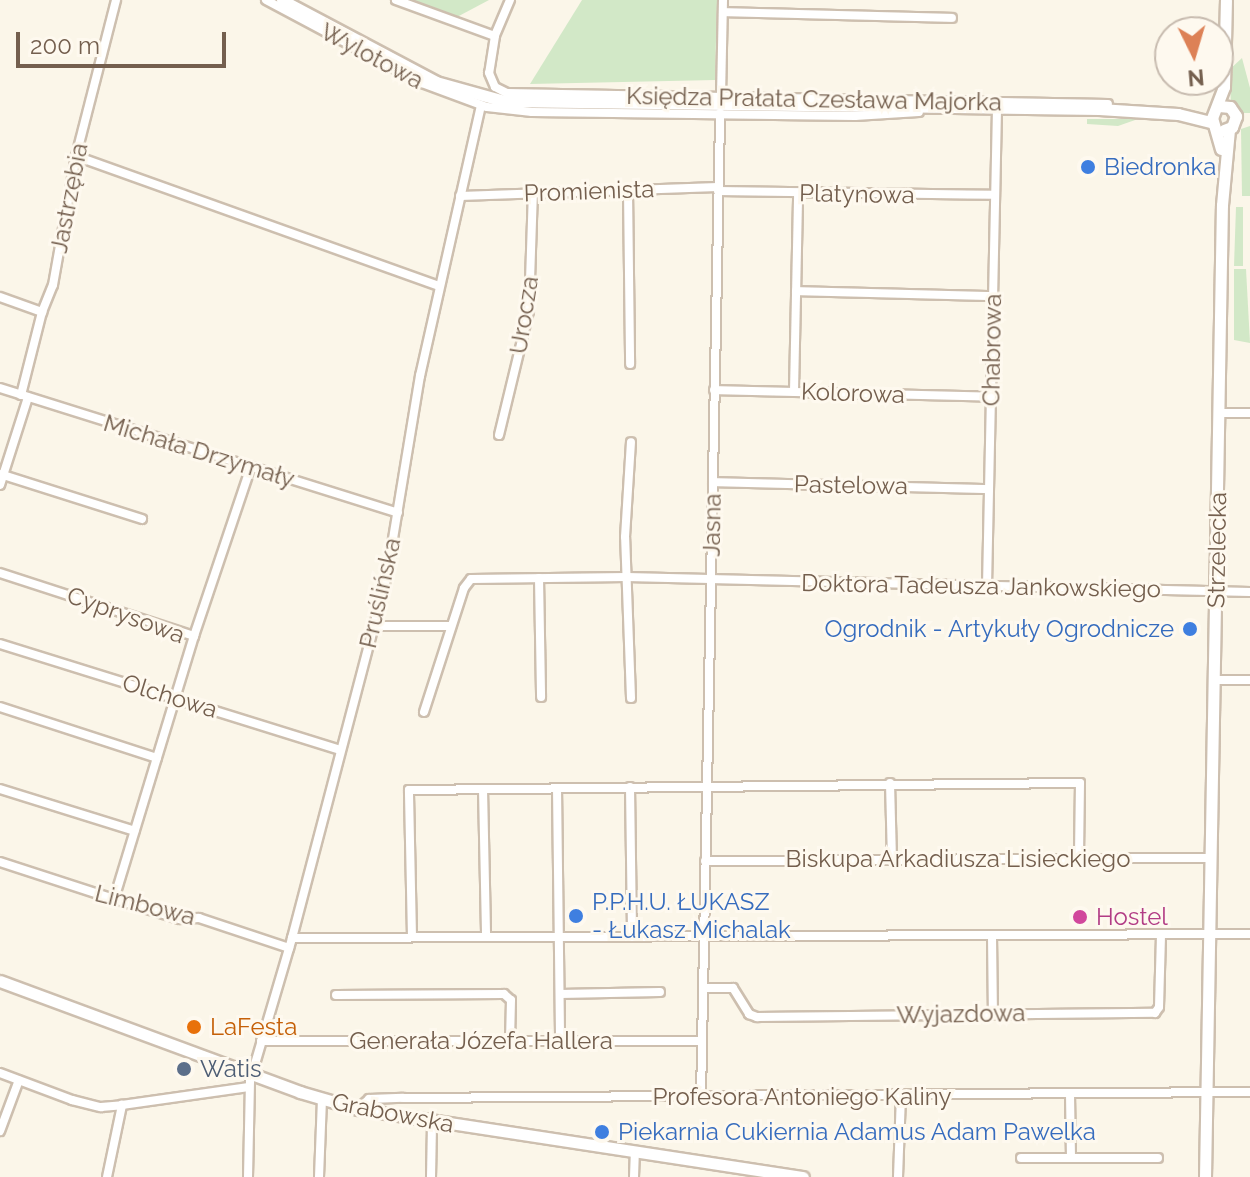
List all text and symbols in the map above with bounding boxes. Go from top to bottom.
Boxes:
scale bar [20,16,230,66]
north arrow [1154,16,1234,96]
street label: Wylotowa [316,17,428,95]
text: 200 m [30,31,100,60]
text: N [1186,64,1205,92]
street label: Księdza Prałata Czesława Majorka [626,81,1002,117]
street label: Jastrzębia [44,141,94,255]
place label: Biedronka [1104,153,1216,181]
marker: Biedronka [1079,158,1097,176]
street label: Promienista [523,174,655,208]
street label: Platynowa [799,179,915,209]
street label: Urocza [504,274,544,356]
street label: Chabrowa [977,294,1007,406]
street label: Kolorowa [801,377,905,409]
street label: Michała Drzymały [100,408,298,494]
street label: Pastelowa [794,470,908,500]
street label: Strzelecka [1202,492,1232,608]
street label: Jasna [697,493,727,557]
street label: Pruślińska [353,535,407,651]
street label: Doktora Tadeusza Jankowskiego [800,568,1162,604]
street label: Cyprysowa [63,580,189,650]
place label: Ogrodnik - Artykuły Ogrodnicze [823,615,1174,643]
marker: Ogrodnik - Artykuły Ogrodnicze [1181,620,1199,638]
street label: Olchowa [119,668,221,724]
street label: Biskupa Arkadiusza Lisieckiego [785,845,1131,873]
street label: Limbowa [92,879,198,931]
place label: P.P.H.U. ŁUKASZ - Łukasz Michalak [592,888,791,944]
place label: Hostel [1096,903,1168,931]
marker: P.P.H.U. ŁUKASZ - Łukasz Michalak [567,907,585,925]
marker: Hostel [1071,908,1089,926]
street label: Wyjazdowa [896,998,1026,1030]
place label: LaFesta [210,1013,297,1041]
marker: LaFesta [185,1018,203,1036]
street label: Generała Józefa Hallera [349,1027,613,1055]
place label: Watis [200,1055,262,1083]
marker: Watis [175,1060,193,1078]
street label: Profesora Antoniego Kaliny [652,1083,952,1111]
street label: Grabowska [329,1087,457,1139]
place label: Piekarnia Cukiernia Adamus Adam Pawelka [618,1118,1097,1146]
marker: Piekarnia Cukiernia Adamus Adam Pawelka [593,1123,611,1141]

